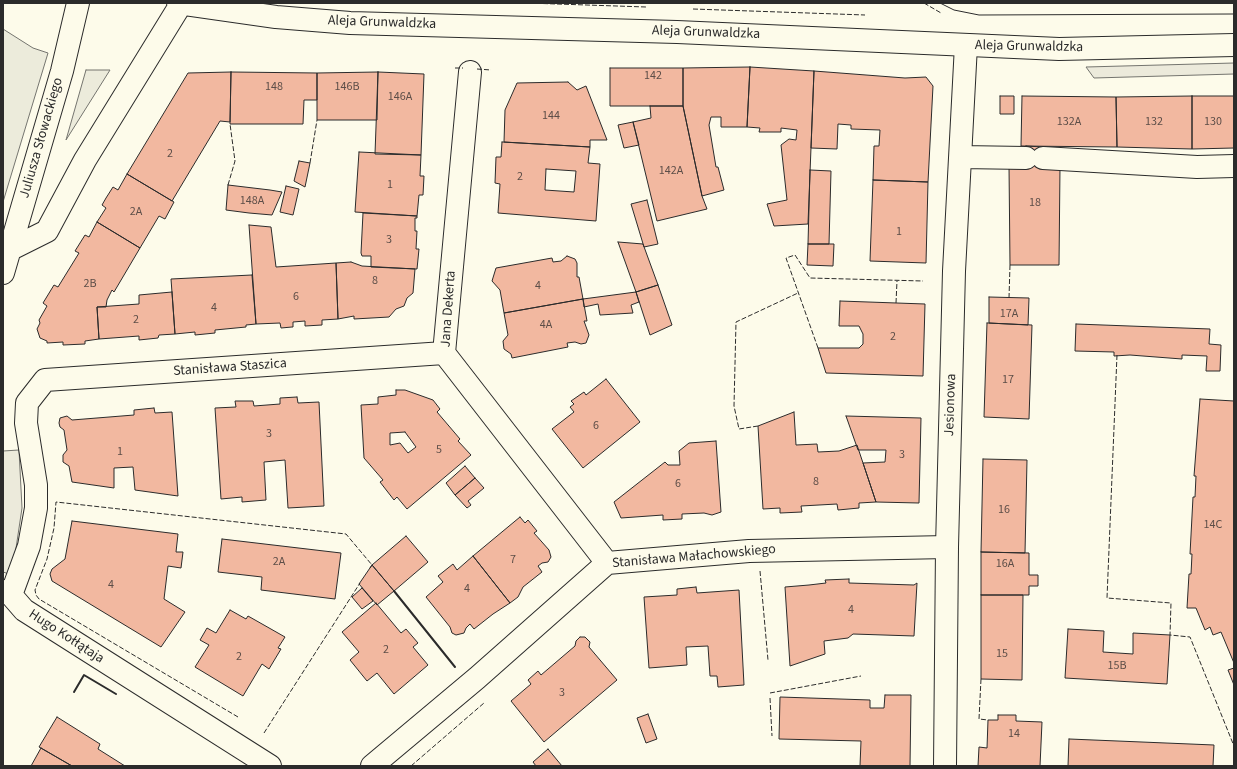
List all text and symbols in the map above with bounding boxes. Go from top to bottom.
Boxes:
street label: Aleja Grunwaldzka [328,13,436,33]
street label: Aleja Grunwaldzka [652,23,760,43]
street label: Aleja Grunwaldzka [975,38,1083,56]
house number: 142 [644,69,662,83]
street label: Juliusza Słowackiego [17,76,67,200]
house number: 148 [265,80,283,94]
house number: 146B [335,80,359,94]
house number: 146A [388,90,412,104]
house number: 144 [542,109,560,123]
house number: 132A [1057,115,1081,129]
house number: 132 [1145,115,1163,129]
house number: 130 [1204,115,1222,129]
house number: 2 [167,147,173,161]
house number: 142A [659,164,683,178]
house number: 2 [517,170,523,184]
house number: 1 [387,178,393,192]
house number: 148A [240,194,264,208]
house number: 18 [1029,196,1041,210]
house number: 2A [130,205,142,219]
house number: 1 [896,225,902,239]
house number: 3 [386,233,392,247]
street label: Jana Dekerta [438,270,460,348]
house number: 8 [372,274,378,288]
house number: 2B [83,277,97,291]
house number: 4 [535,279,541,293]
house number: 6 [293,290,299,304]
house number: 4 [211,301,217,315]
house number: 17A [1000,307,1018,321]
house number: 2 [133,313,139,327]
house number: 4A [540,318,552,332]
house number: 2 [890,330,896,344]
street label: Stanisława Staszica [173,356,287,380]
street label: Jesionowa [942,373,960,437]
house number: 17 [1002,373,1014,387]
house number: 6 [593,419,599,433]
house number: 3 [266,427,272,441]
house number: 5 [436,443,442,457]
house number: 1 [117,445,123,459]
house number: 3 [899,448,905,462]
house number: 8 [813,475,819,489]
house number: 6 [675,477,681,491]
house number: 16 [998,503,1010,517]
house number: 14C [1204,518,1222,532]
street label: Stanisława Małachowskiego [611,541,777,573]
house number: 7 [510,553,516,567]
house number: 2A [273,555,285,569]
house number: 16A [996,557,1014,571]
house number: 4 [108,578,114,592]
house number: 4 [464,582,470,596]
house number: 4 [848,603,854,617]
street label: Hugo Kołłątaja [25,606,107,668]
house number: 2 [383,643,389,657]
house number: 15 [996,647,1008,661]
house number: 2 [236,650,242,664]
house number: 15B [1108,659,1126,673]
house number: 3 [559,686,565,700]
house number: 14 [1008,727,1020,741]

